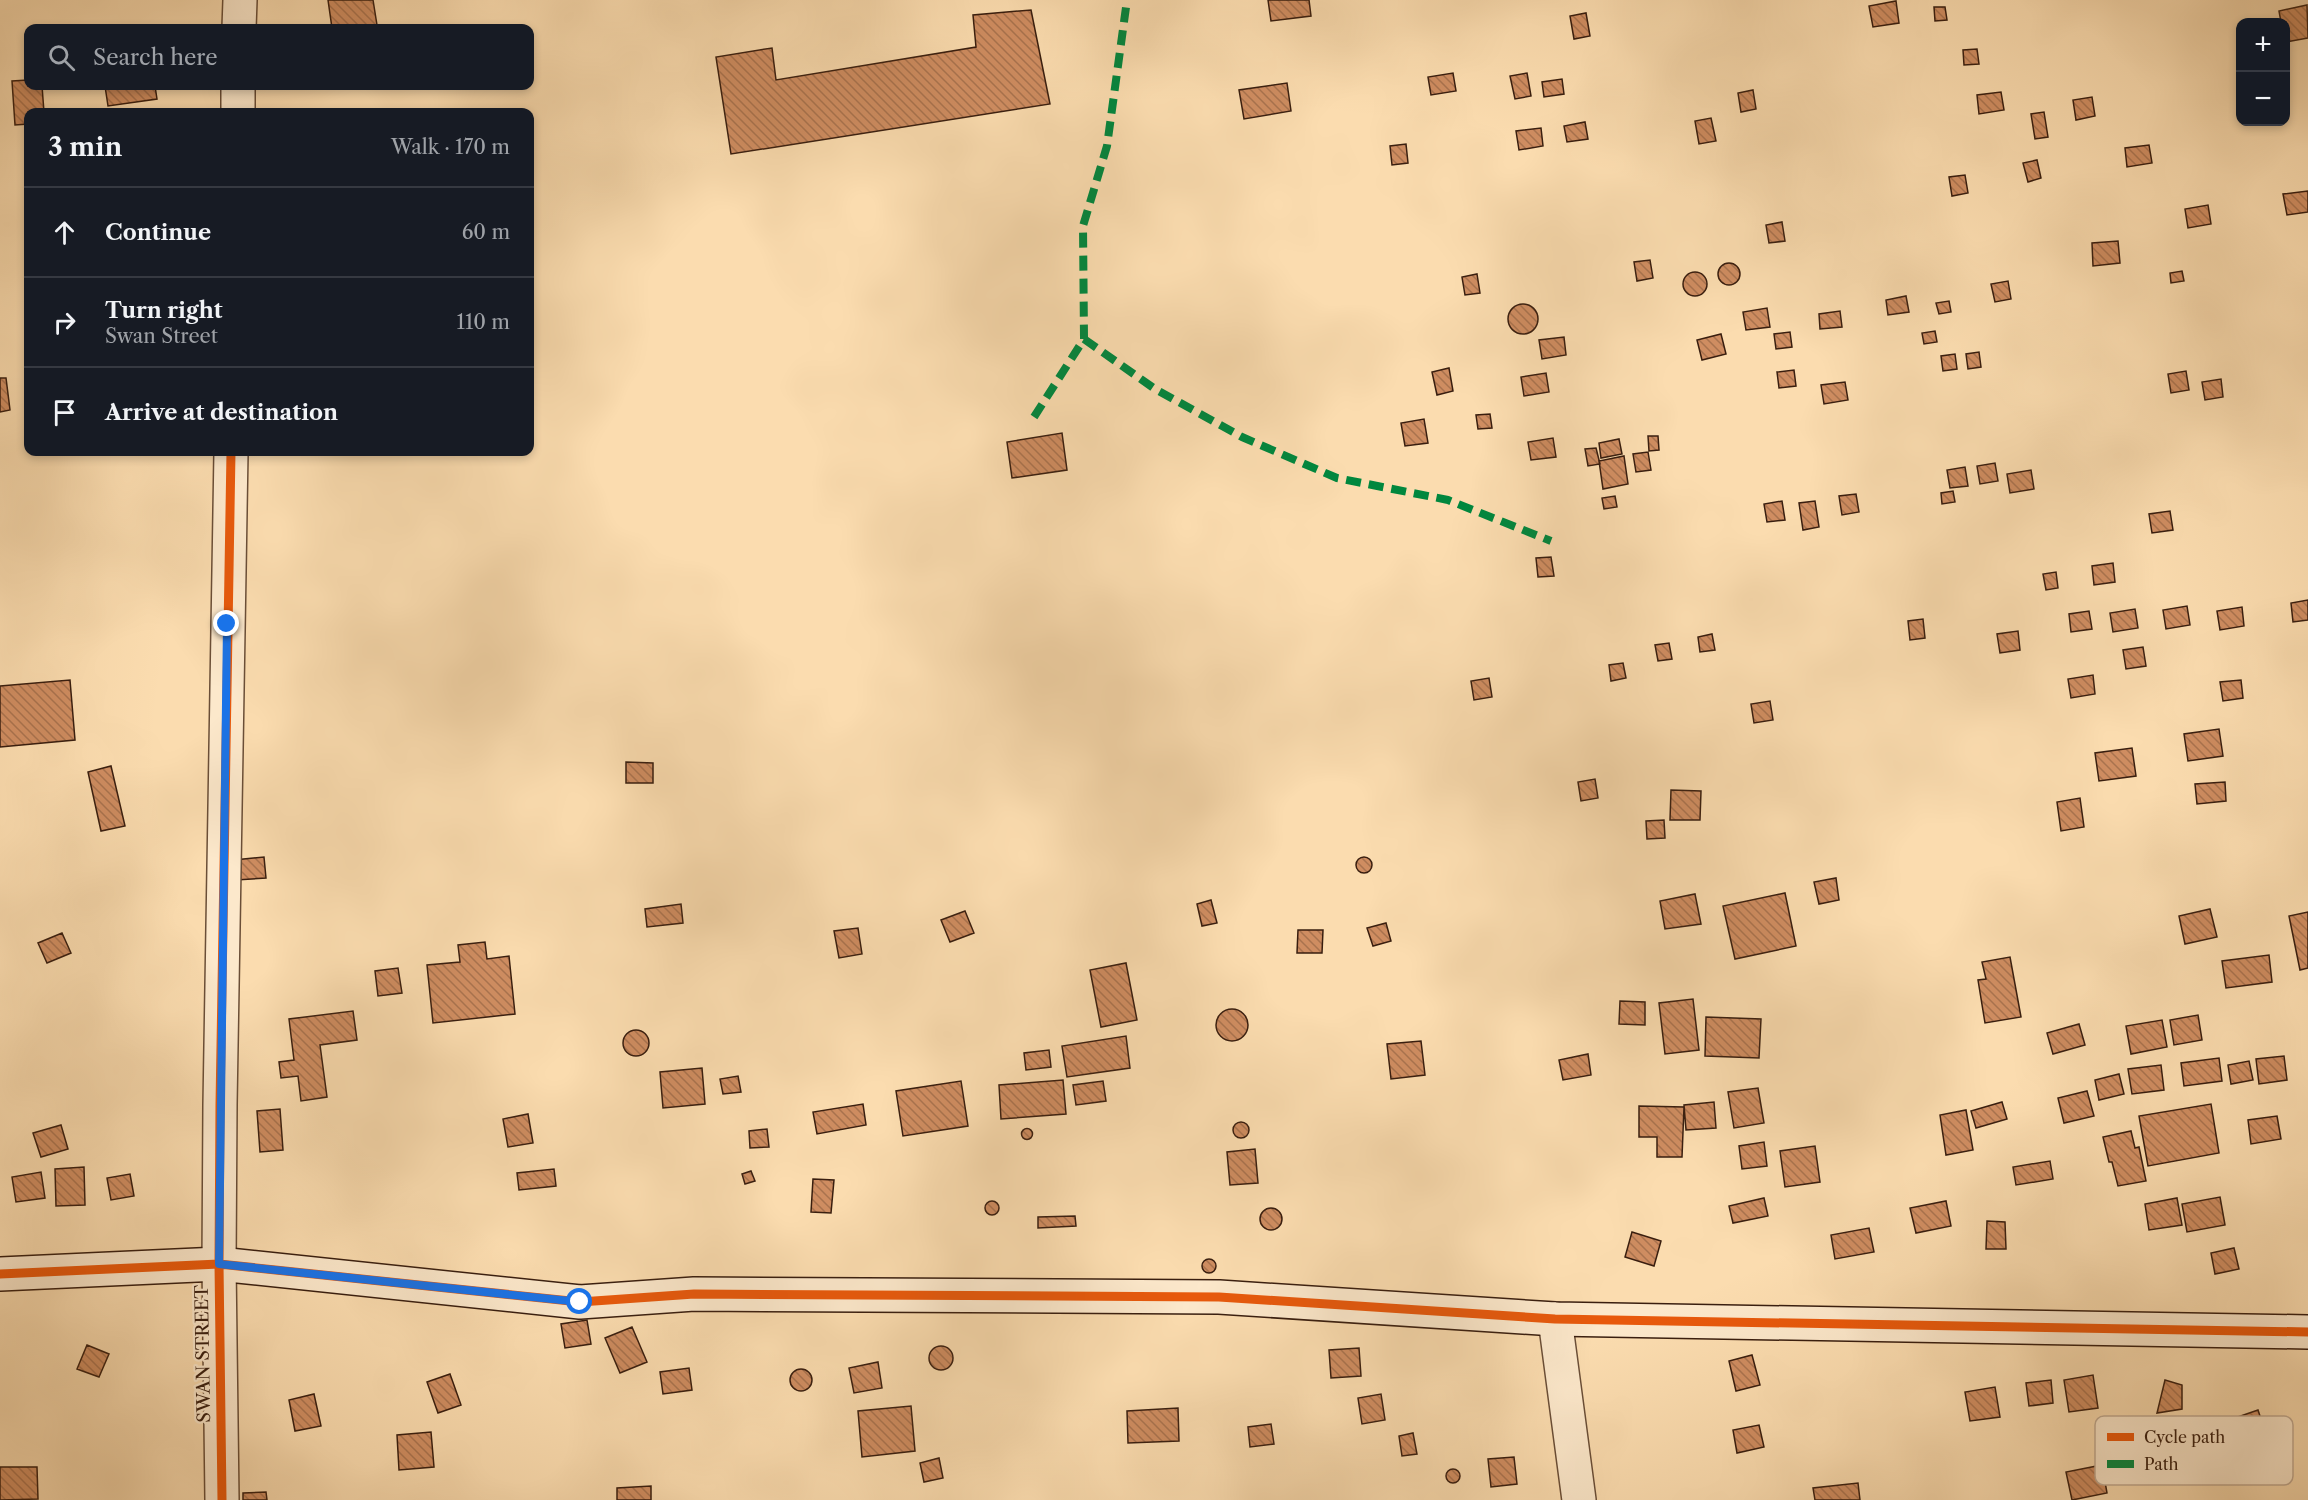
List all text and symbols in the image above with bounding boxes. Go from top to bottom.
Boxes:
map controls [2236,18,2290,126]
button: + [2236,18,2290,72]
search box [24,24,534,90]
icon: search [45,41,78,74]
text: Search here [93,44,218,71]
button: − [2236,72,2290,126]
text: 3 min [48,131,122,163]
text: Walk · 170 m [391,135,510,159]
icon: ahead [48,216,81,249]
text: Continue [105,219,211,246]
text: 60 m [462,220,510,244]
text: Turn right [105,297,223,324]
icon: right [48,306,81,339]
text: 110 m [457,310,510,334]
text: Swan Street [105,324,218,348]
icon: arrive [48,396,81,429]
text: Arrive at destination [105,399,338,426]
route end [213,610,239,636]
street label: SWAN STREET [191,1284,215,1423]
route start [566,1288,592,1314]
legend [2095,1416,2293,1485]
text: Cycle path [2144,1427,2225,1447]
text: Path [2144,1454,2178,1474]

